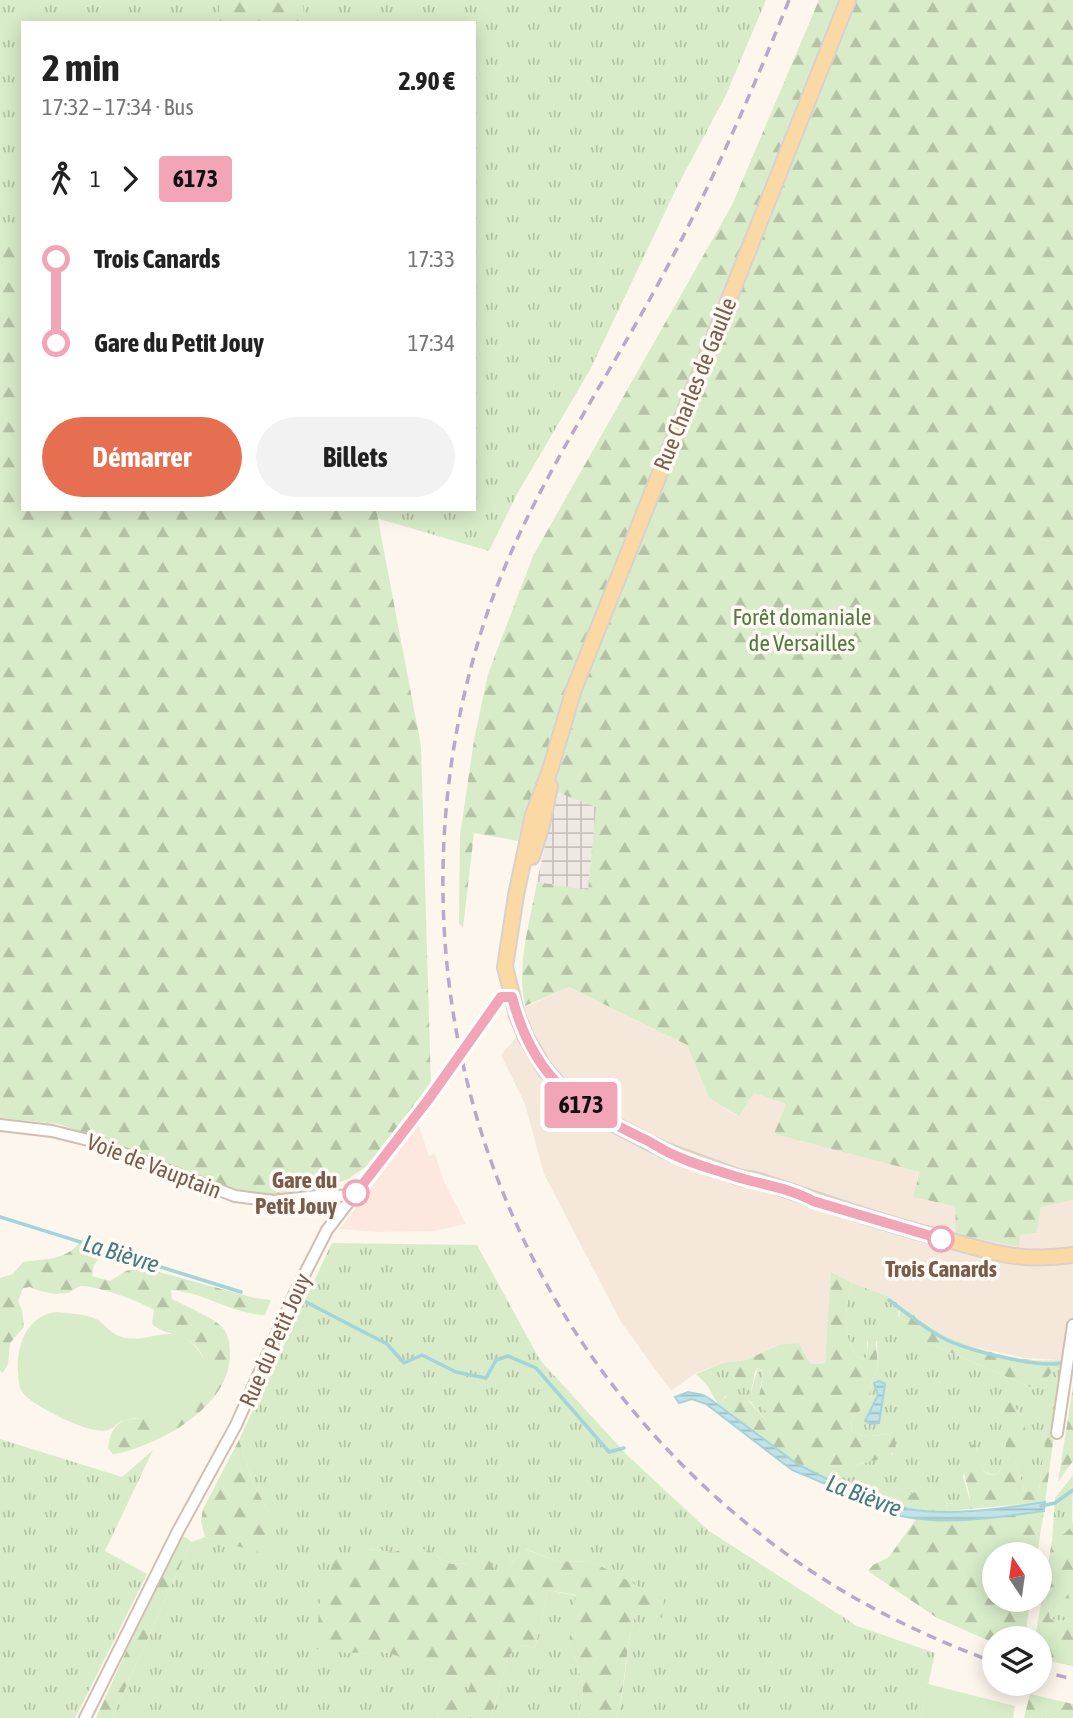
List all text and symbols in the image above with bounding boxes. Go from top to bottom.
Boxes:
text: 2 min [42,46,120,89]
text: 2.90 € [398,66,455,96]
text: 17:32 – 17:34 · Bus [42,94,194,120]
icon: walk [42,160,80,198]
icon: forward [111,160,149,198]
text: 6173 [173,165,218,192]
text: 1 [90,166,101,192]
text: Trois Canards [94,244,220,274]
text: 17:33 [408,246,455,272]
street label: Rue Charles de Gaulle [649,294,741,474]
text: Gare du Petit Jouy [94,328,264,358]
text: 17:34 [408,330,455,356]
button: Démarrer [42,417,242,497]
button: Billets [256,417,455,497]
park label: Forêt domaniale de Versailles [732,604,872,656]
line badge: 6173 [532,1082,630,1128]
text: 6173 [558,1091,604,1118]
street label: Voie de Vauptain [83,1128,225,1204]
place label: Gare du Petit Jouy [255,1167,338,1219]
marker: Gare du Petit Jouy [343,1180,369,1206]
marker: Trois Canards [928,1226,954,1252]
water label: La Bièvre [80,1229,163,1278]
place label: Trois Canards [885,1256,997,1282]
street label: Rue du Petit Jouy [234,1269,316,1411]
water label: La Bièvre [823,1469,906,1522]
north arrow [982,1542,1052,1612]
map controls [982,1542,1052,1696]
button: layers [982,1626,1052,1696]

